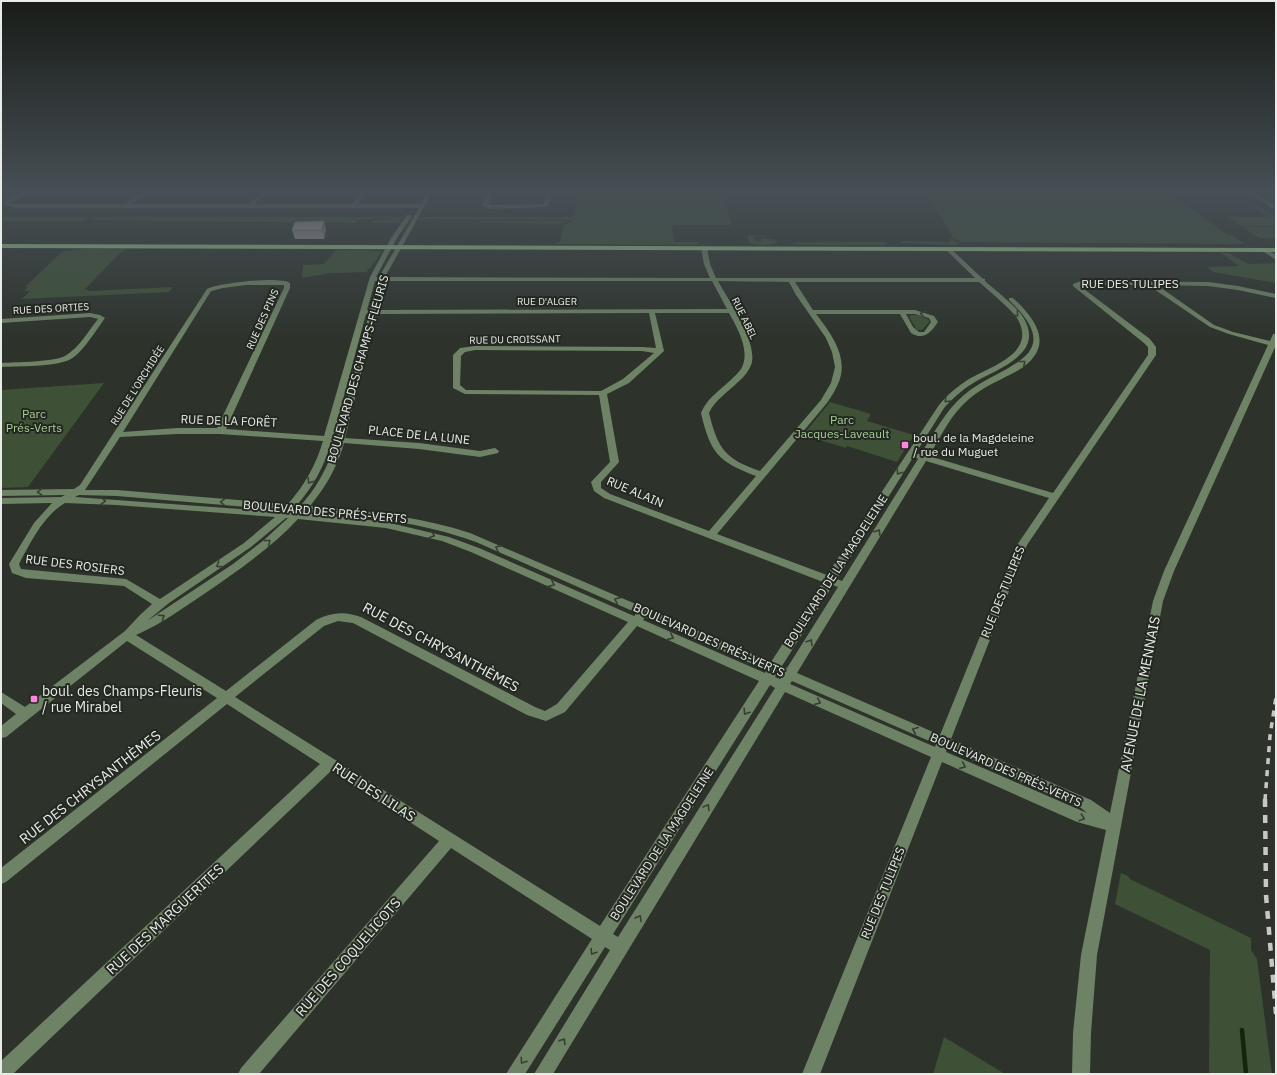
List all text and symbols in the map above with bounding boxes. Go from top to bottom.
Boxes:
street label: BOULEVARD DES CHAMPS-FLEURIS [323,273,392,465]
street label: RUE DES TULIPES [1081,276,1179,291]
street label: RUE DES PINS [243,287,282,351]
street label: RUE D'ALGER [517,295,577,308]
street label: RUE ABEL [729,295,760,341]
street label: RUE DES ORTIES [12,300,90,317]
one-way arrow [1012,309,1019,317]
one-way arrow [920,310,926,318]
street label: RUE DU CROISSANT [469,332,561,347]
street label: RUE DE L'ORCHIDÉE [108,343,167,428]
one-way arrow [1018,361,1025,368]
one-way arrow [944,395,952,403]
park label: Parc Prés-Verts [6,406,62,435]
street label: RUE DE LA FORÊT [180,411,278,430]
park label: Parc Jacques-Laveault [795,412,889,441]
street label: PLACE DE LA LUNE [367,422,471,447]
place label: boul. de la Magdeleine / rue du Muguet [913,430,1034,459]
marker: boul. de la Magdeleine / rue du Muguet [900,440,910,450]
one-way arrow [896,468,904,475]
street label: RUE ALAIN [604,473,666,510]
one-way arrow [307,477,315,484]
one-way arrow [37,488,43,496]
street label: BOULEVARD DE LA MAGDELEINE [781,492,891,650]
one-way arrow [100,496,106,505]
street label: BOULEVARD DES PRÉS-VERTS [243,497,408,526]
one-way arrow [220,498,226,507]
one-way arrow [874,529,881,536]
one-way arrow [428,530,435,539]
one-way arrow [264,540,271,547]
street label: RUE DES TULIPES [977,544,1028,640]
one-way arrow [494,545,502,553]
street label: RUE DES ROSIERS [25,551,126,578]
one-way arrow [216,561,223,568]
one-way arrow [548,579,555,587]
street label: RUE DES CHRYSANTHÈMES [360,597,523,696]
one-way arrow [613,597,621,605]
street label: BOULEVARD DES PRÉS-VERTS [631,599,787,680]
one-way arrow [157,614,164,621]
street label: AVENUE DE LA MENNAIS [1116,615,1164,773]
one-way arrow [666,632,674,640]
one-way arrow [805,639,813,646]
place label: boul. des Champs-Fleuris / rue Mirabel [42,682,203,716]
marker: boul. des Champs-Fleuris / rue Mirabel [29,694,39,704]
one-way arrow [814,697,822,705]
one-way arrow [743,708,750,715]
street label: RUE DES CHRYSANTHÈMES [15,725,164,848]
one-way arrow [912,727,920,735]
street label: BOULEVARD DES PRÉS-VERTS [928,729,1084,810]
street label: RUE DES LILAS [329,758,419,826]
one-way arrow [958,761,966,769]
street label: BOULEVARD DE LA MAGDELEINE [607,765,717,923]
one-way arrow [702,804,709,811]
one-way arrow [1078,813,1085,821]
street label: RUE DES TULIPES [857,845,908,941]
street label: RUE DES MARGUERITES [103,860,227,978]
street label: RUE DES COQUELICOTS [292,894,404,1020]
one-way arrow [634,915,641,922]
one-way arrow [590,948,597,955]
one-way arrow [559,1038,566,1045]
one-way arrow [520,1057,528,1064]

